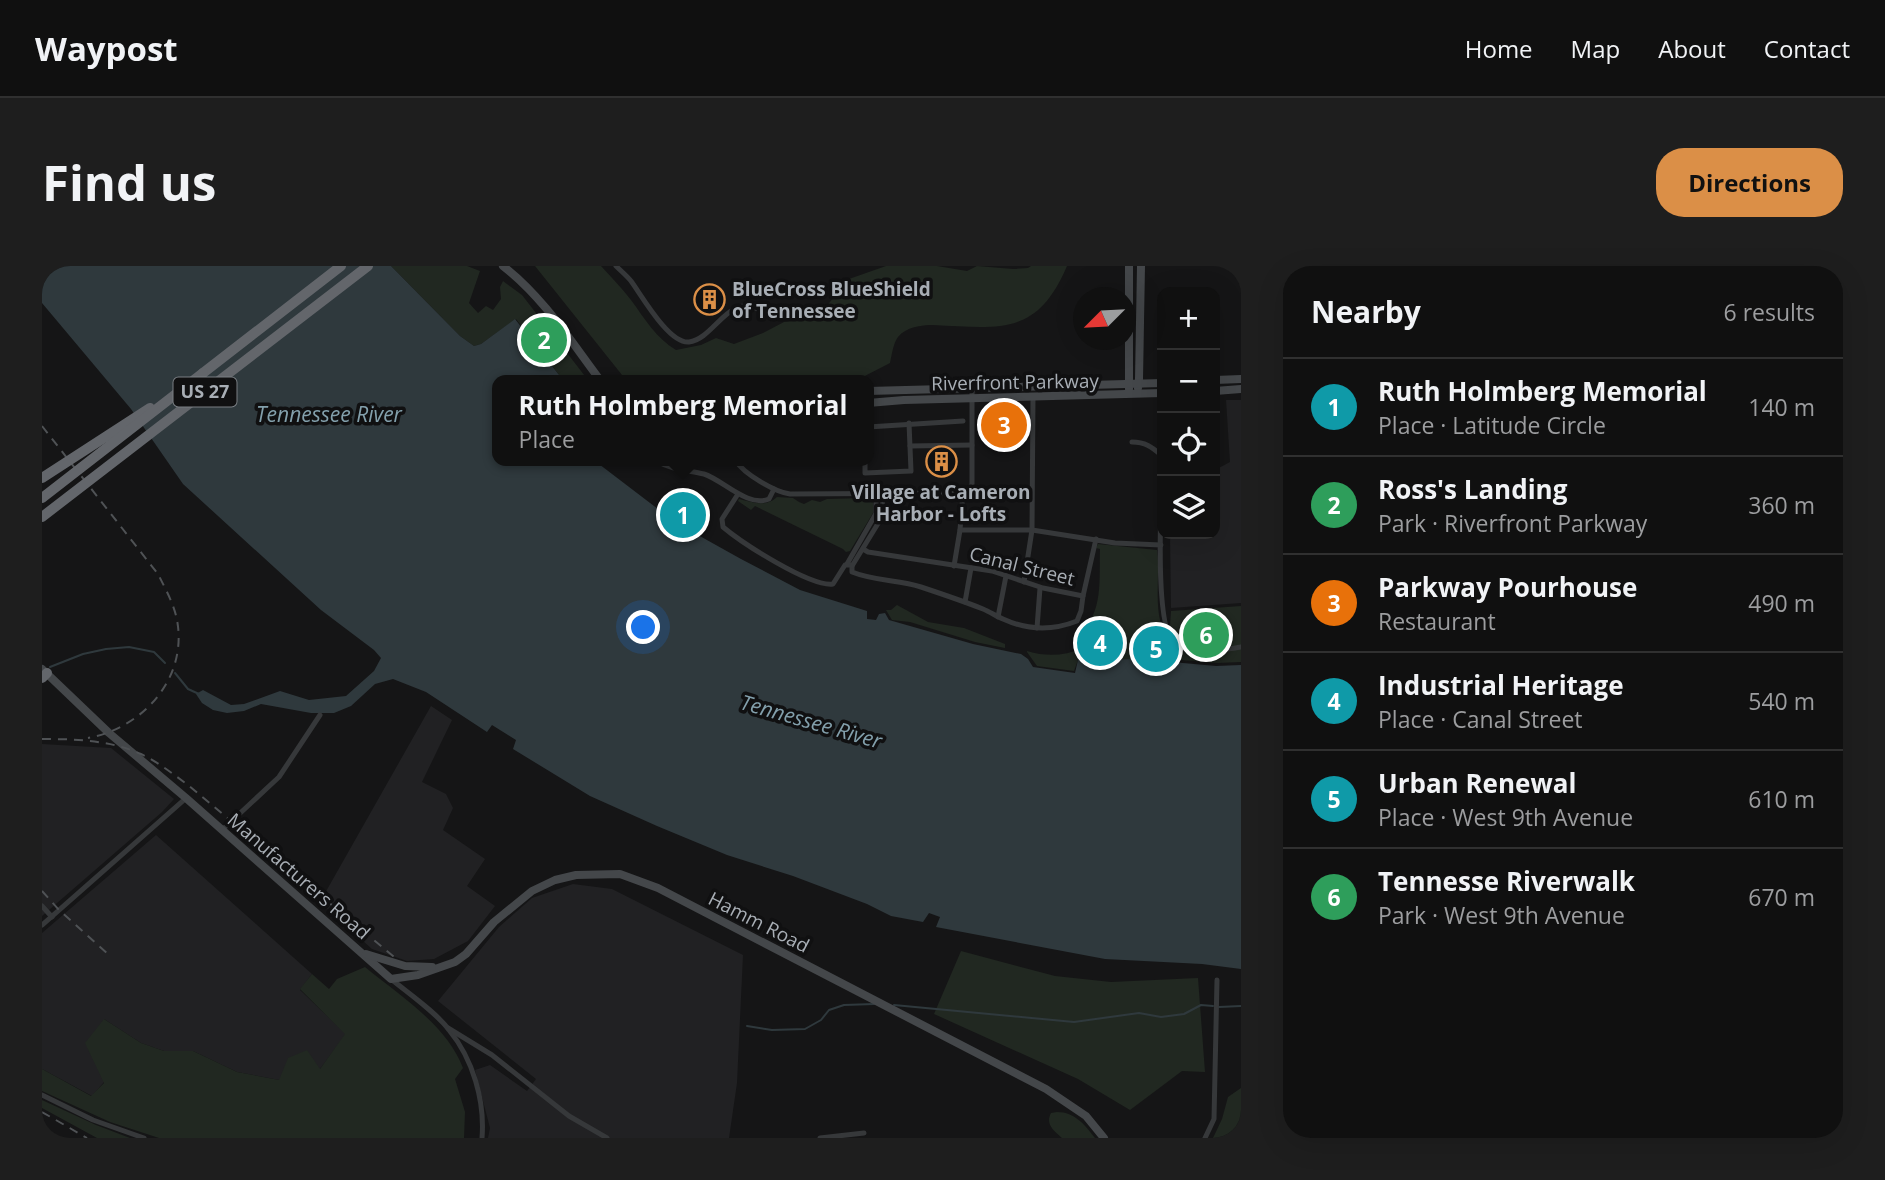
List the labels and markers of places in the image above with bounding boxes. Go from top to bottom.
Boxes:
place label: BlueCross BlueShield of Tennessee [732,276,931,324]
building icon: BlueCross BlueShield of Tennessee [692,283,726,317]
pin: 2 [521,314,567,366]
pin: 3 [981,399,1027,451]
building icon: Village at Cameron Harbor - Lofts [924,444,958,478]
place label: Village at Cameron Harbor - Lofts [851,479,1031,527]
pin: 1 [660,489,706,541]
pin: 6 [1183,609,1229,661]
pin: 4 [1077,617,1123,669]
pin: 5 [1133,623,1179,675]

